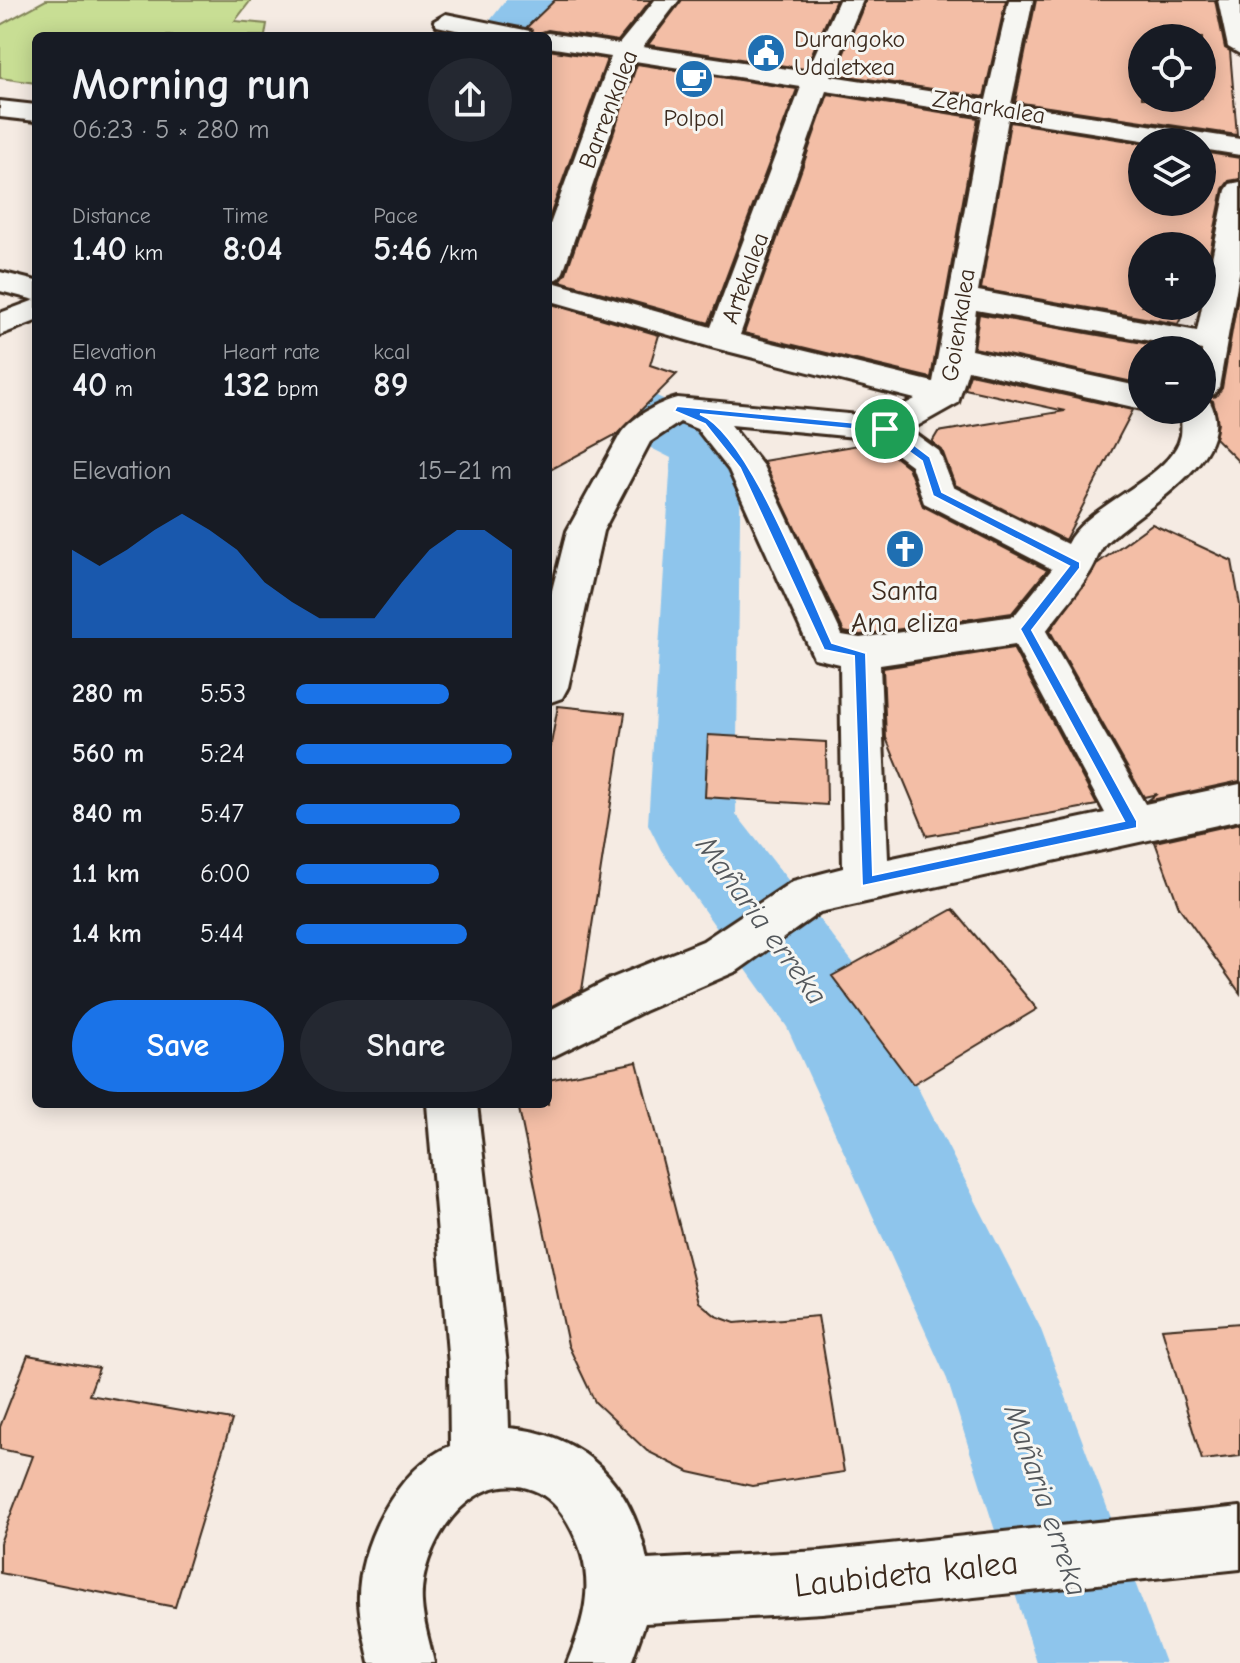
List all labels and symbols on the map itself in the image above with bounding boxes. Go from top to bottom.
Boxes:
place label: Durangoko Udaletxea [794,25,905,81]
public building icon: Durangoko Udaletxea [745,32,787,74]
street label: Barrenkalea [573,46,643,172]
cafe icon: Polpol [673,58,715,100]
street label: Zeharkalea [931,84,1047,130]
place label: Polpol [663,104,725,132]
street label: Artekalea [716,229,774,327]
street label: Goienkalea [935,267,981,383]
pin [851,395,919,463]
church icon: Santa Ana eliza [884,528,926,570]
place label: Santa Ana eliza [851,575,959,639]
water label: Mañaria erreka [688,828,835,1011]
water label: Mañaria erreka [996,1399,1095,1600]
street label: Laubideta kalea [792,1542,1020,1606]

